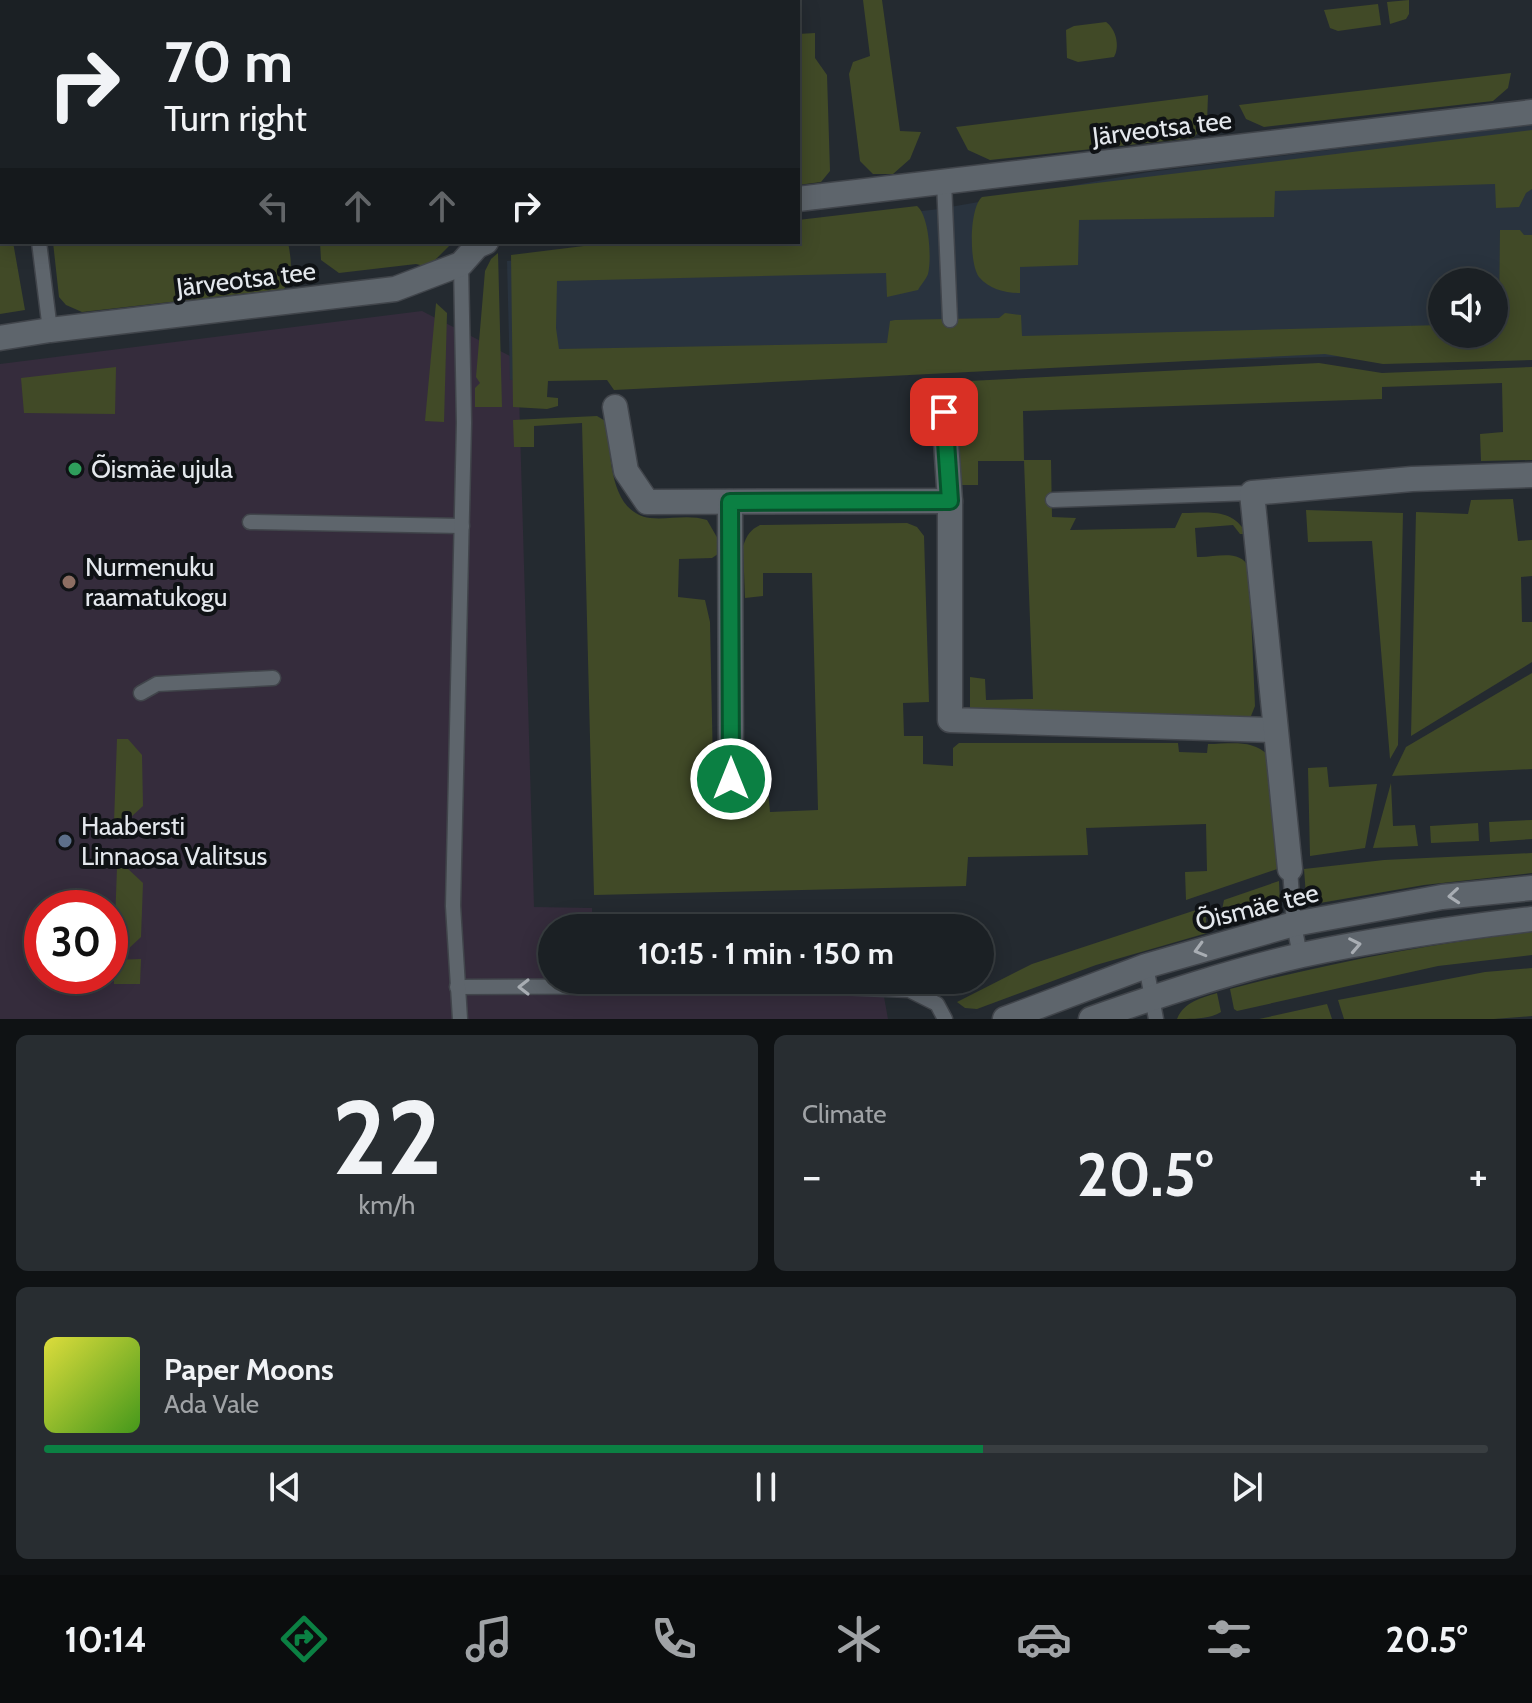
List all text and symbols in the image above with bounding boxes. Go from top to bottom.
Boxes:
text: 70 m [164,28,293,96]
icon: right [32,32,136,136]
text: Turn right [164,96,307,140]
street label: Järveotsa tee [1089,104,1234,153]
icon: left [252,184,296,228]
icon: ahead [336,184,380,228]
icon: ahead [420,184,464,228]
icon: right [504,184,548,228]
street label: Järveotsa tee [173,255,318,304]
map controls [1428,268,1508,348]
button: sound [1428,268,1508,348]
pin [910,378,978,446]
icon: arrive [922,390,966,434]
place label: Õismäe ujula [91,453,233,485]
marker: Õismäe ujula [66,460,84,478]
place label: Nurmenuku raamatukogu [85,551,227,613]
marker: Nurmenuku raamatukogu [60,573,78,591]
position arrow [689,737,773,821]
place label: Haabersti Linnaosa Valitsus [81,810,268,872]
marker: Haabersti Linnaosa Valitsus [56,832,74,850]
street label: Õismäe tee [1192,876,1322,938]
one-way arrow [1447,887,1460,904]
speed limit sign: 30 [24,890,128,994]
text: 10:15 · 1 min · 150 m [638,935,894,972]
one-way arrow [1348,938,1362,955]
one-way arrow [1194,941,1208,957]
one-way arrow [517,978,530,996]
text: 22 [332,1074,442,1200]
text: Climate [802,1098,887,1130]
text: 20.5° [1077,1138,1213,1211]
text: − [802,1149,821,1202]
text: + [1469,1149,1488,1202]
text: km/h [359,1189,415,1221]
text: Paper Moons [164,1351,334,1388]
text: Ada Vale [164,1388,259,1420]
icon: previous [263,1465,307,1509]
icon: pause [744,1465,788,1509]
icon: next [1225,1465,1269,1509]
icon: directions [276,1611,332,1667]
icon: music [461,1611,517,1667]
icon: phone [646,1611,702,1667]
icon: climate [831,1611,887,1667]
icon: car [1016,1611,1072,1667]
icon: filters [1201,1611,1257,1667]
text: 10:14 [64,1617,147,1661]
text: 20.5° [1386,1617,1467,1661]

